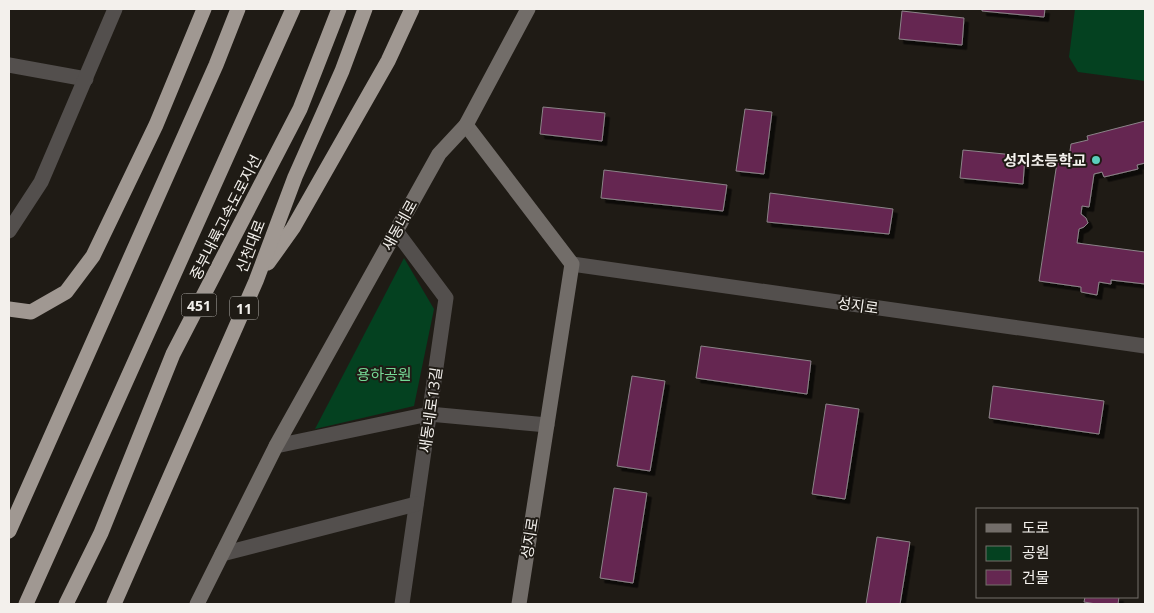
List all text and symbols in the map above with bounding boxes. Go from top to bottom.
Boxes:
place label: 성지초등학교 [1003,150,1086,170]
street label: 중부내륙고속도로지선 [185,151,265,283]
marker: 성지초등학교 [1090,154,1102,166]
street label: 새동네로 [377,196,421,254]
street label: 신천대로 [231,217,269,275]
street label: 성지로 [836,292,880,318]
road number: 451 [182,294,216,316]
road number: 11 [230,296,258,320]
park label: 용하공원 [356,364,412,384]
street label: 새동네로13길 [414,366,446,454]
legend [976,508,1139,598]
street label: 성지로 [516,516,542,560]
text: 도로 [1022,517,1050,537]
text: 공원 [1022,542,1050,562]
text: 건물 [1022,567,1050,587]

